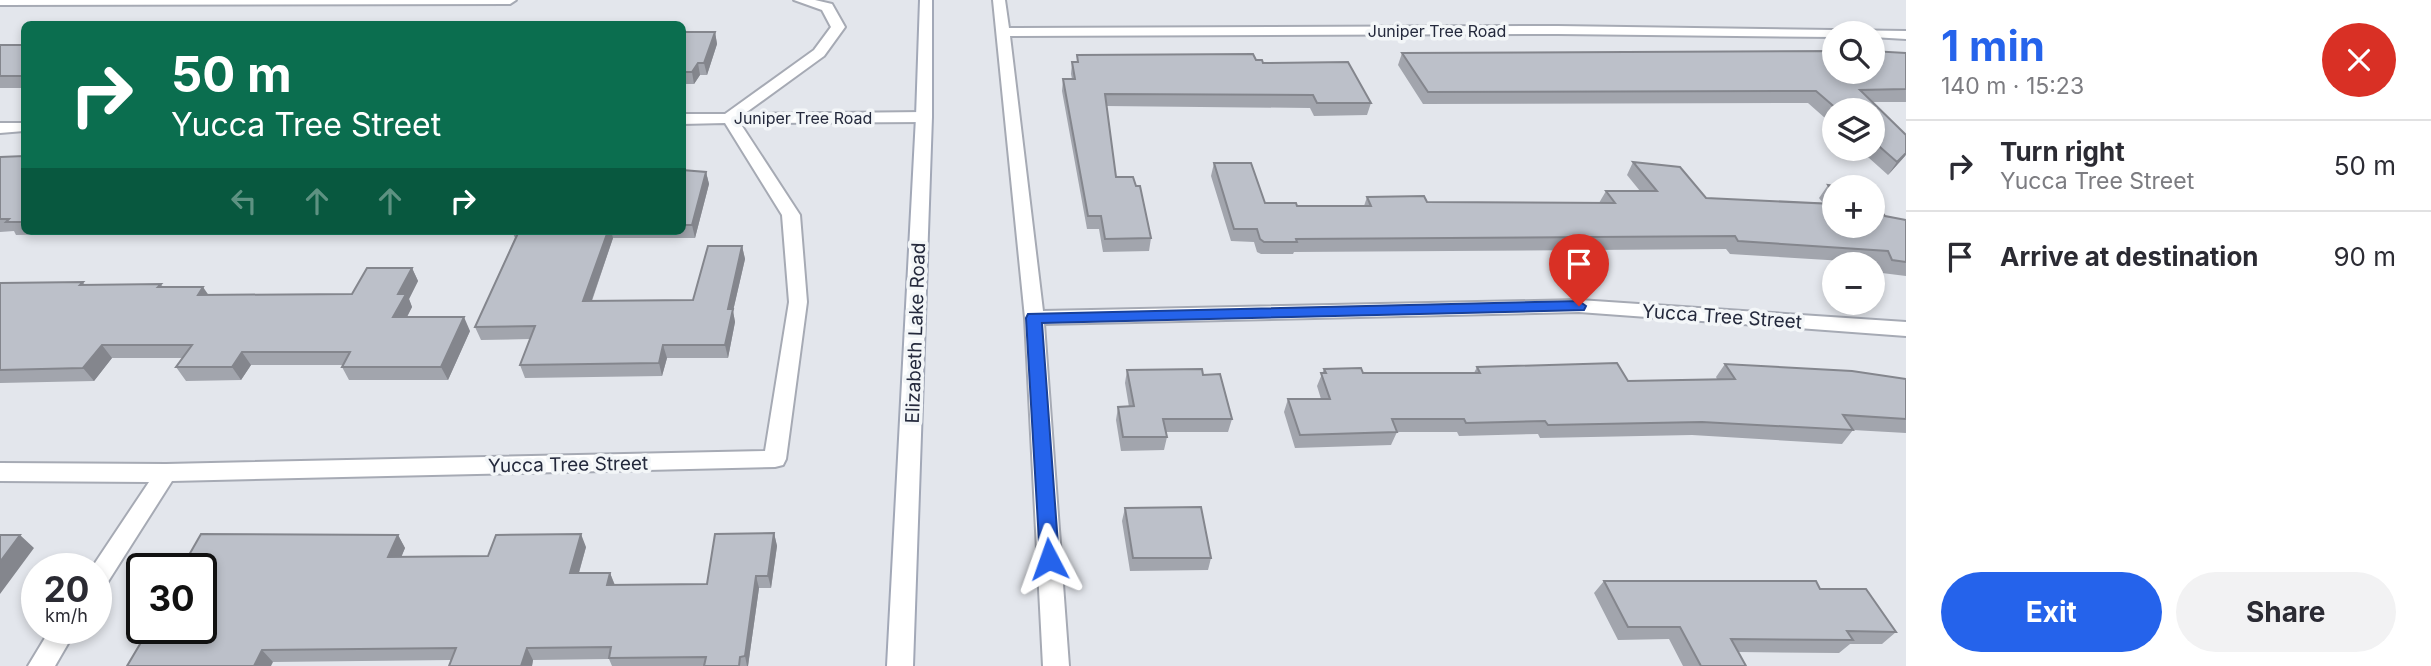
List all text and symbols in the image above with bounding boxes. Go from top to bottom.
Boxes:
text: 1 min [1941,20,2045,71]
street label: Juniper Tree Road [1368,21,1506,41]
map controls [1822,21,1885,315]
button: search [1822,21,1885,84]
button: close [2322,23,2396,97]
text: 50 m [171,45,292,104]
icon: right [56,49,147,140]
text: 140 m · 15:23 [1941,72,2084,100]
button: layers [1822,98,1885,161]
text: Yucca Tree Street [171,105,441,144]
street label: Juniper Tree Road [734,108,872,128]
text: Turn right [2000,136,2125,167]
icon: right [1941,147,1979,185]
text: 50 m [2334,150,2396,181]
text: Yucca Tree Street [2000,167,2194,195]
button: + [1822,175,1885,238]
icon: left [225,182,263,220]
icon: ahead [298,182,336,220]
icon: ahead [371,182,409,220]
icon: right [444,182,482,220]
pin [1549,234,1609,306]
icon: arrive [1941,238,1979,276]
text: Arrive at destination [2000,241,2259,272]
text: 90 m [2333,241,2396,272]
street label: Elizabeth Lake Road [901,242,930,424]
icon: arrive [1560,245,1598,283]
button: − [1822,252,1885,315]
street label: Yucca Tree Street [1641,299,1803,334]
street label: Yucca Tree Street [488,452,648,477]
position arrow [1012,522,1086,596]
speed limit sign: 30 [126,553,217,644]
text: 20 [44,568,89,610]
button: Exit [1941,572,2162,652]
button: Share [2176,572,2396,652]
text: km/h [45,605,88,626]

